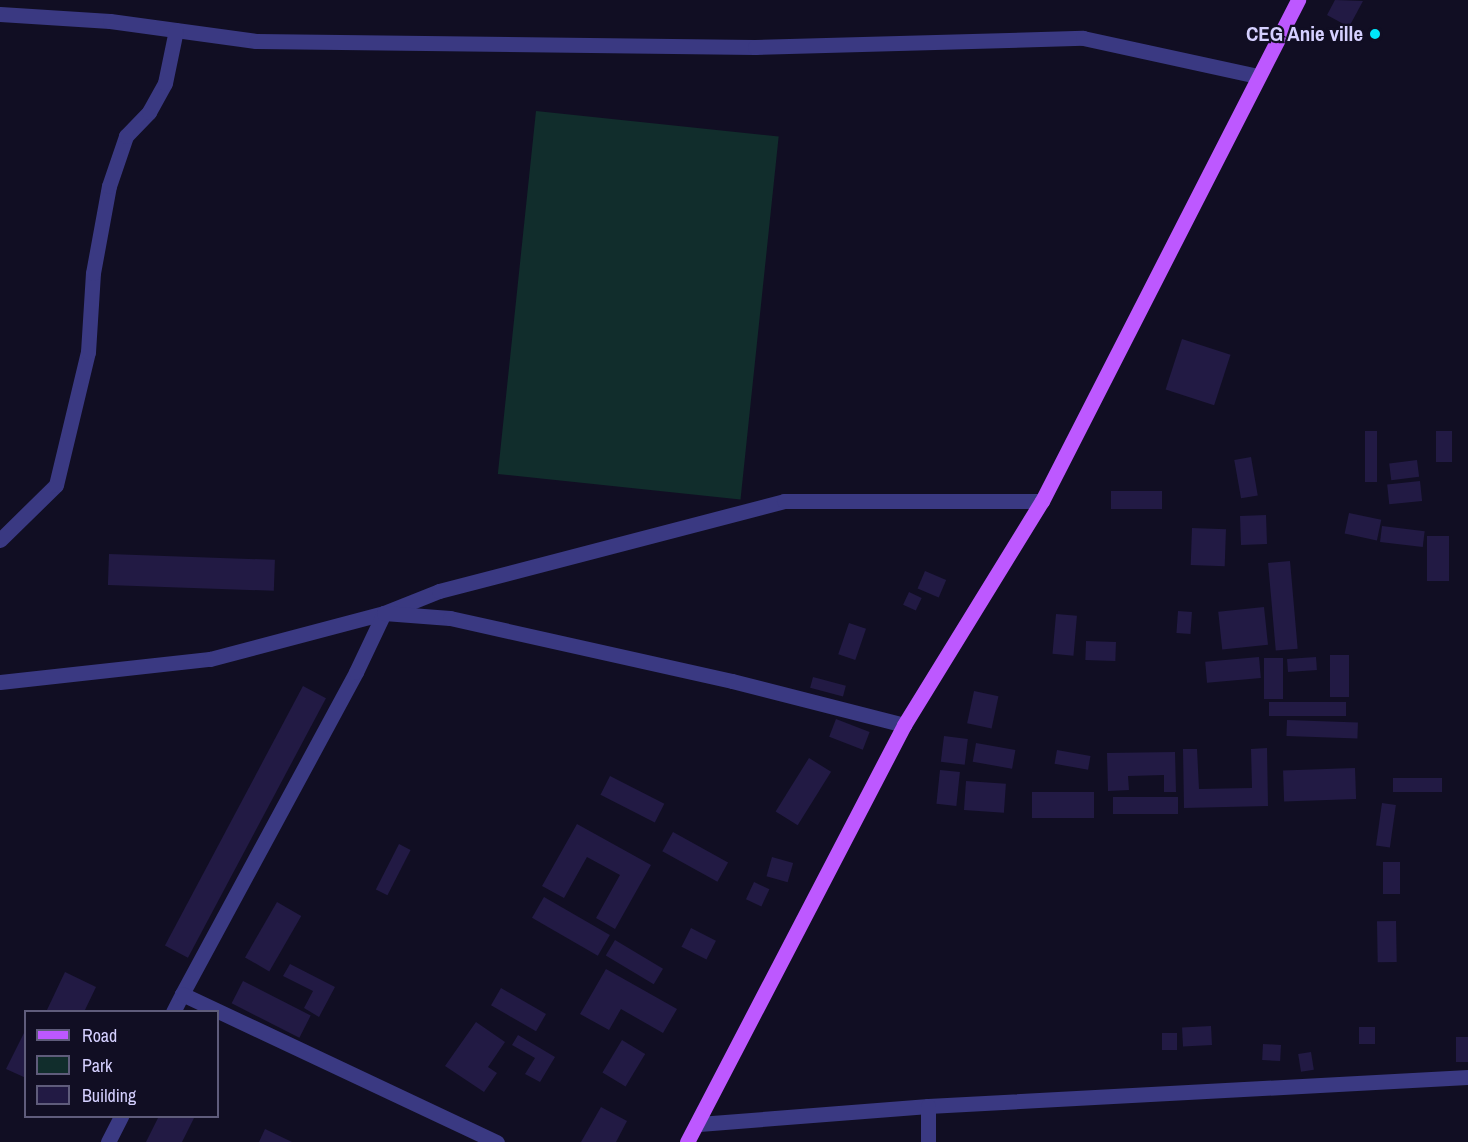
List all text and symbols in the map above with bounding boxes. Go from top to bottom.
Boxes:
place label: CEG Anie ville [1245,21,1363,47]
marker: CEG Anie ville [1368,27,1382,41]
legend [24,1010,219,1118]
text: Road [82,1023,117,1048]
text: Park [82,1053,112,1078]
text: Building [82,1083,136,1108]

